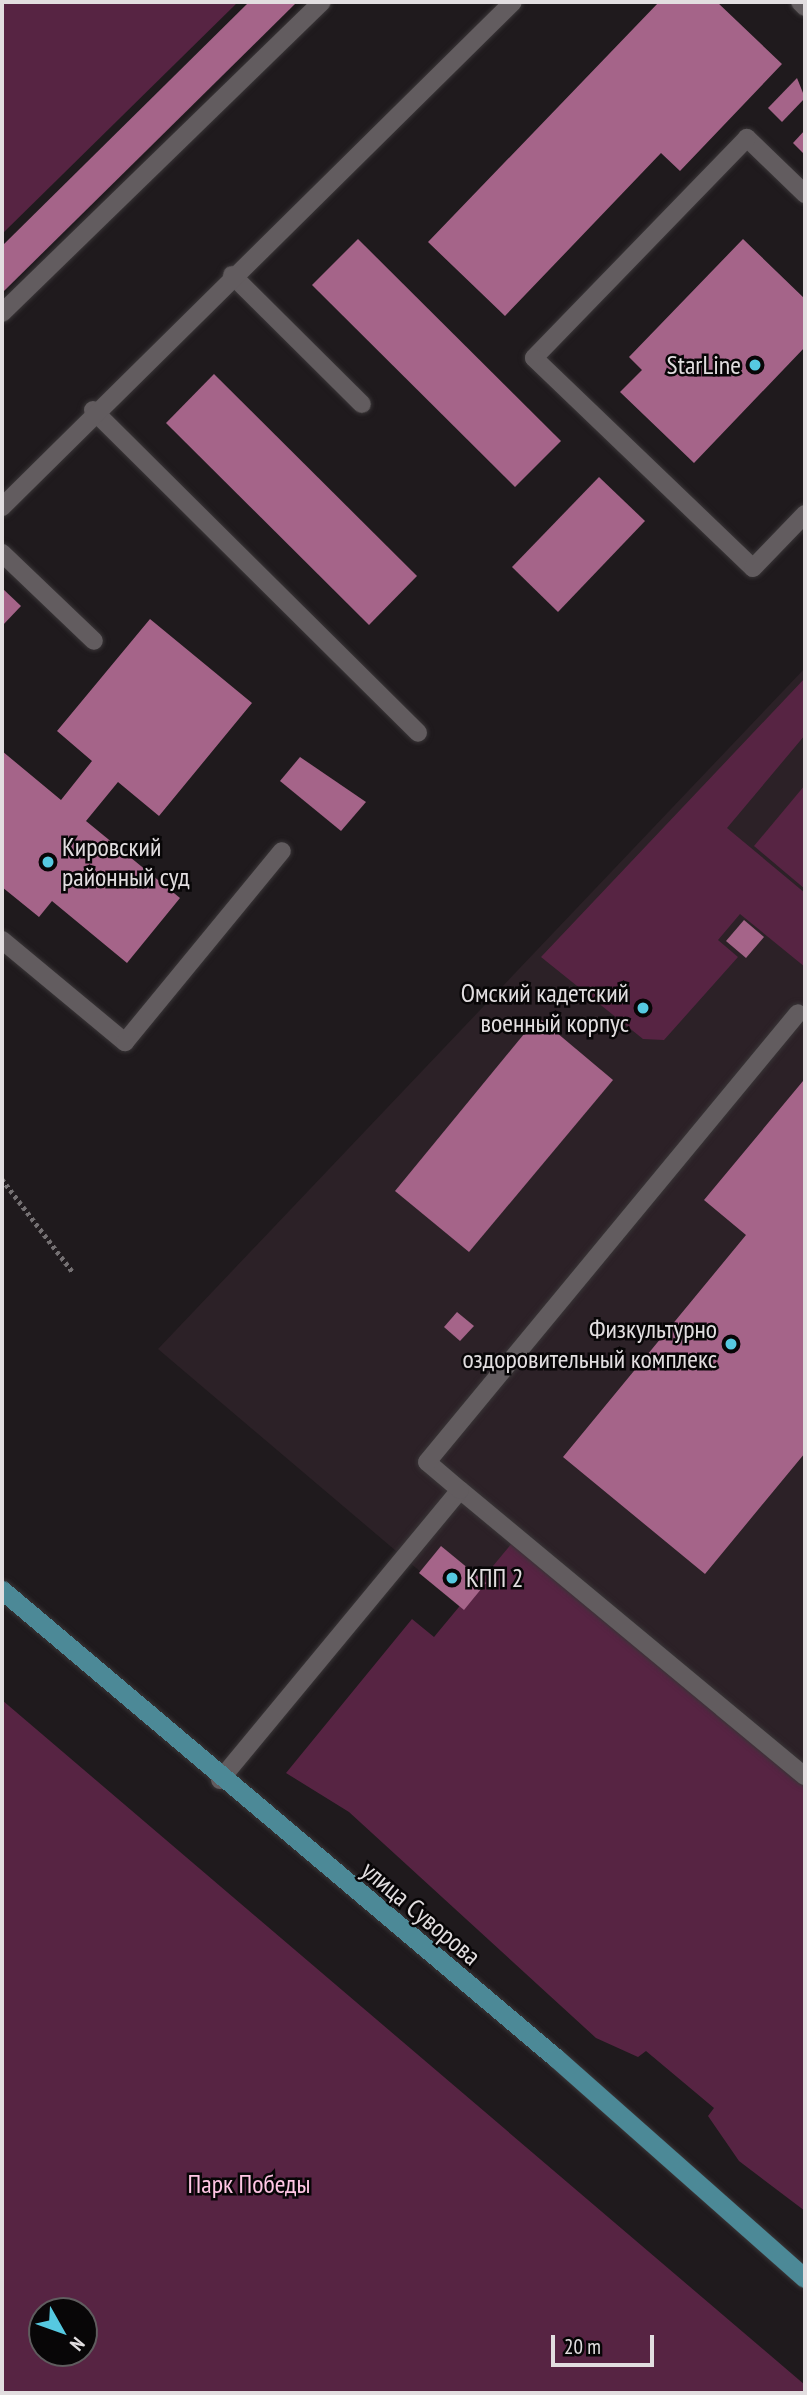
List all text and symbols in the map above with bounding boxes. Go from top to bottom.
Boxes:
place label: StarLine [667,349,741,381]
marker: StarLine [747,357,763,373]
place label: Кировский районный суд [62,831,190,892]
marker: Кировский районный суд [40,854,56,870]
place label: Омский кадетский военный корпус [461,977,629,1038]
marker: Омский кадетский военный корпус [635,1000,651,1016]
place label: Физкультурно оздоровительный комплекс [462,1313,717,1374]
marker: Физкультурно оздоровительный комплекс [723,1336,739,1352]
place label: КПП 2 [466,1562,523,1594]
marker: КПП 2 [444,1570,460,1586]
street label: улица Суворова [355,1854,487,1972]
park label: Парк Победы [188,2168,310,2200]
north arrow [28,2297,98,2367]
scale bar [555,2322,658,2366]
text: N [65,2333,90,2356]
text: 20 m [564,2333,601,2360]

